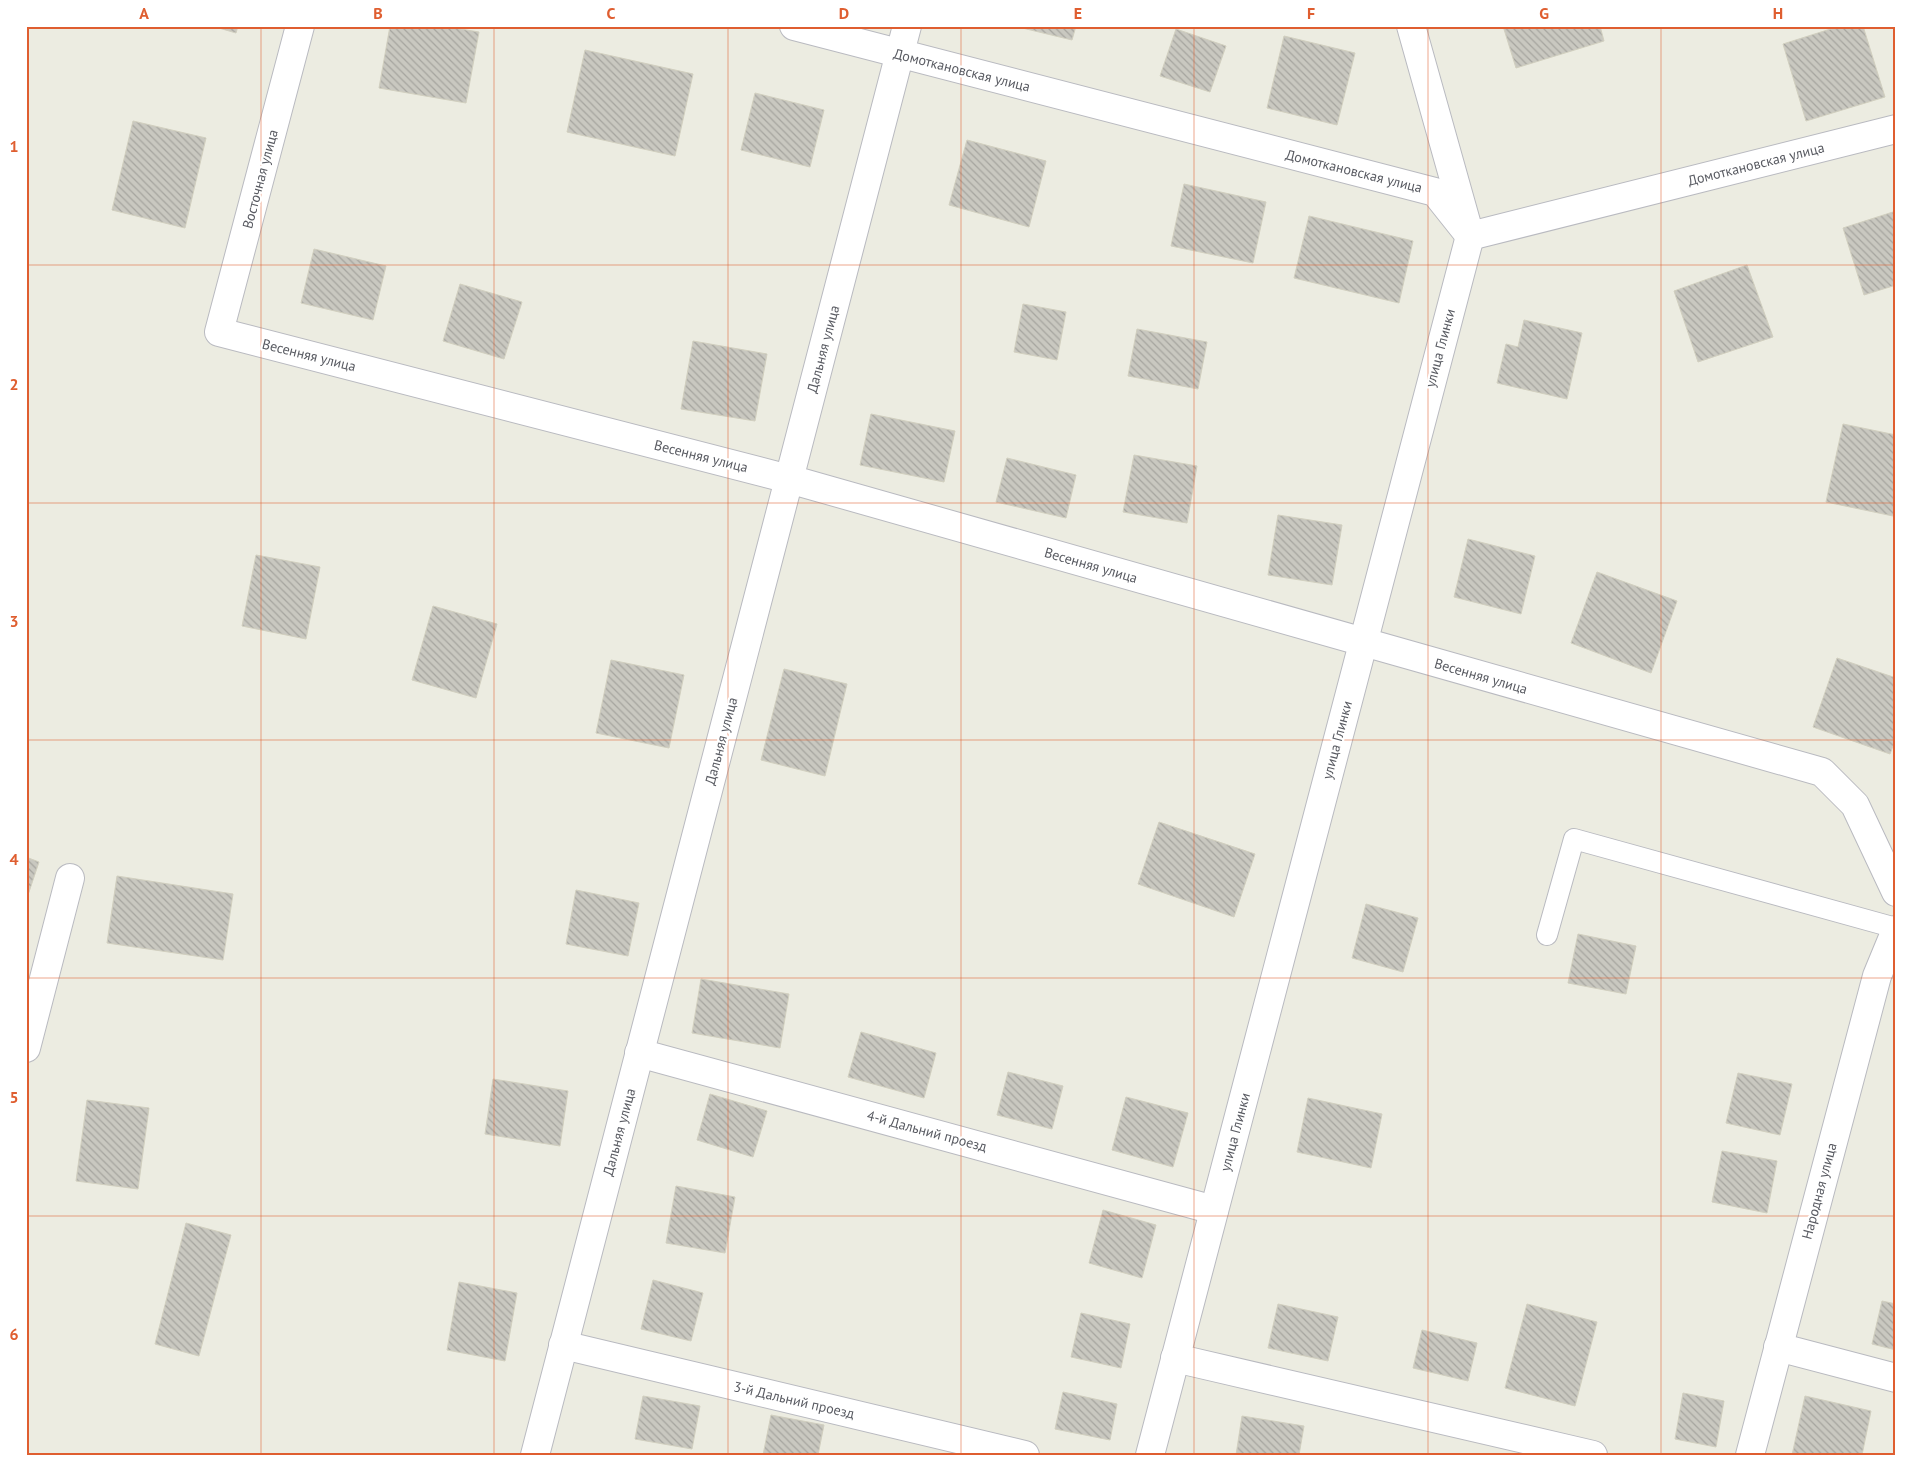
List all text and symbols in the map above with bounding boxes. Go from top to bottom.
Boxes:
text: A [139,3,149,23]
text: B [373,3,383,23]
text: C [607,3,616,23]
text: D [839,3,849,23]
text: E [1074,3,1082,23]
text: F [1307,3,1315,23]
text: G [1539,3,1549,23]
text: H [1773,3,1783,23]
street label: Домоткановская улица [892,44,1032,96]
street label: Восточная улица [238,127,282,231]
text: 1 [9,136,19,156]
street label: Домоткановская улица [1686,138,1826,190]
street label: Домоткановская улица [1284,145,1424,197]
street label: Дальняя улица [803,303,843,395]
street label: улица Глинки [1421,307,1459,389]
street label: Весенняя улица [260,335,358,375]
text: 2 [9,374,19,394]
street label: Весенняя улица [652,436,750,476]
street label: Весенняя улица [1042,543,1140,587]
text: 3 [9,611,19,631]
street label: Весенняя улица [1432,654,1530,698]
street label: Дальняя улица [701,695,741,787]
street label: улица Глинки [1318,699,1356,781]
text: 4 [9,849,19,869]
street label: Дальняя улица [599,1086,639,1178]
text: 5 [9,1087,19,1107]
street label: улица Глинки [1216,1091,1254,1173]
street label: 4-й Дальний проезд [865,1106,989,1156]
street label: Народная улица [1797,1141,1841,1241]
text: 6 [9,1324,19,1344]
street label: 3-й Дальний проезд [732,1377,857,1423]

